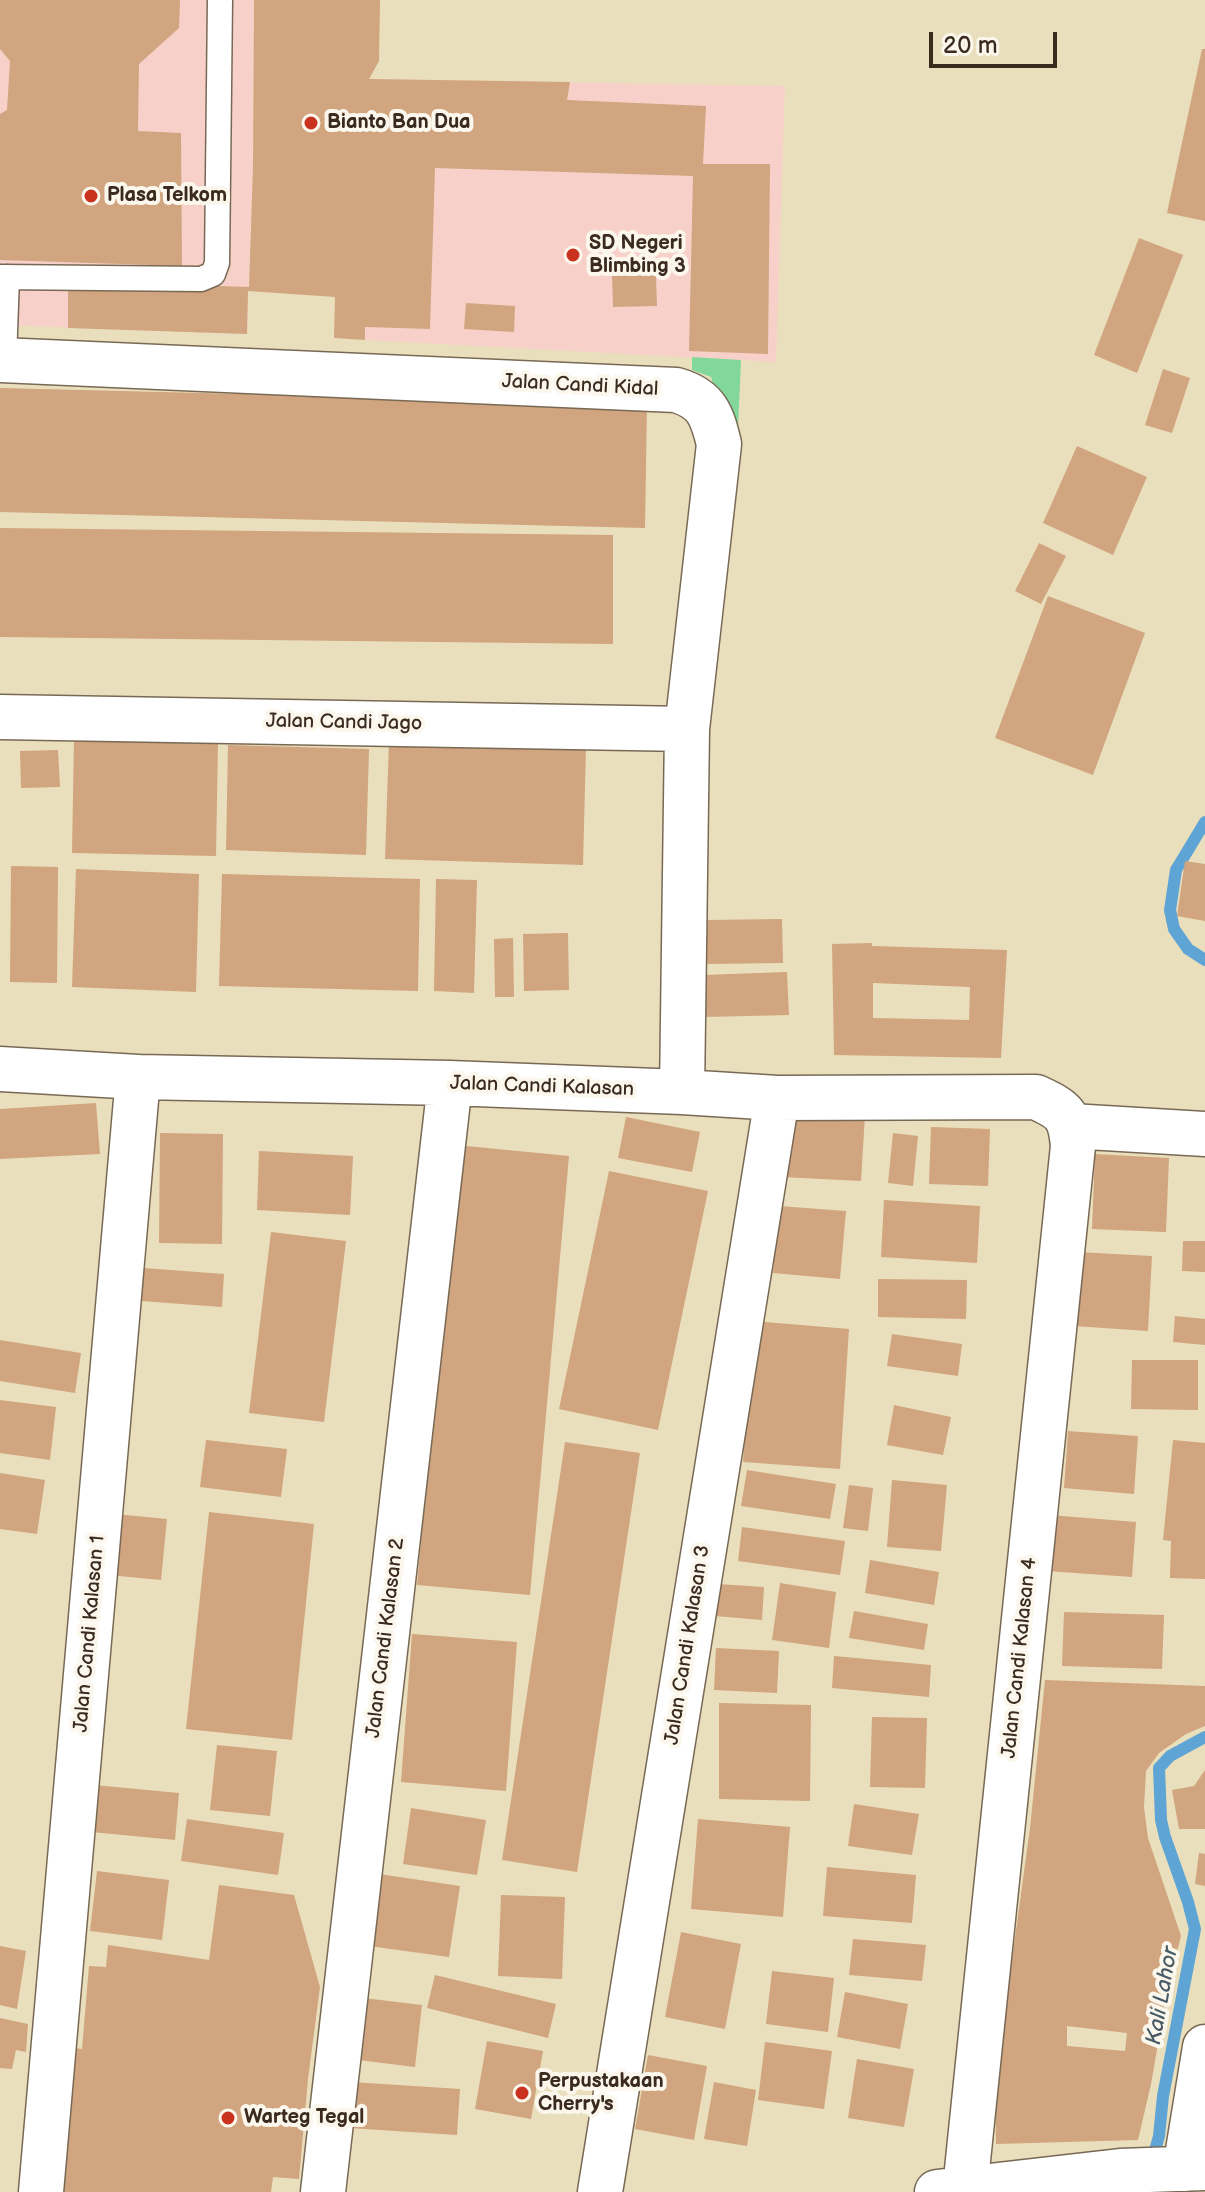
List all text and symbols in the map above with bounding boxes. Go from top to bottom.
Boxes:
scale bar [933,16,1061,66]
text: 20 m [943,31,998,60]
place label: Bianto Ban Dua [327,111,471,135]
marker: Bianto Ban Dua [302,114,320,132]
place label: Plasa Telkom [107,184,227,208]
marker: Plasa Telkom [82,187,100,205]
place label: SD Negeri Blimbing 3 [589,232,686,279]
marker: SD Negeri Blimbing 3 [564,246,582,264]
street label: Jalan Candi Kidal [501,370,659,402]
street label: Jalan Candi Jago [266,710,422,736]
street label: Jalan Candi Kalasan [450,1072,634,1102]
street label: Jalan Candi Kalasan 1 [69,1535,111,1733]
street label: Jalan Candi Kalasan 2 [362,1537,410,1739]
street label: Jalan Candi Kalasan 3 [660,1543,716,1747]
street label: Jalan Candi Kalasan 4 [998,1556,1042,1760]
water label: Kali Lahor [1141,1945,1185,2047]
place label: Perpustakaan Cherry's [538,2070,664,2117]
marker: Perpustakaan Cherry's [513,2084,531,2102]
place label: Warteg Tegal [244,2106,364,2130]
marker: Warteg Tegal [219,2109,237,2127]

